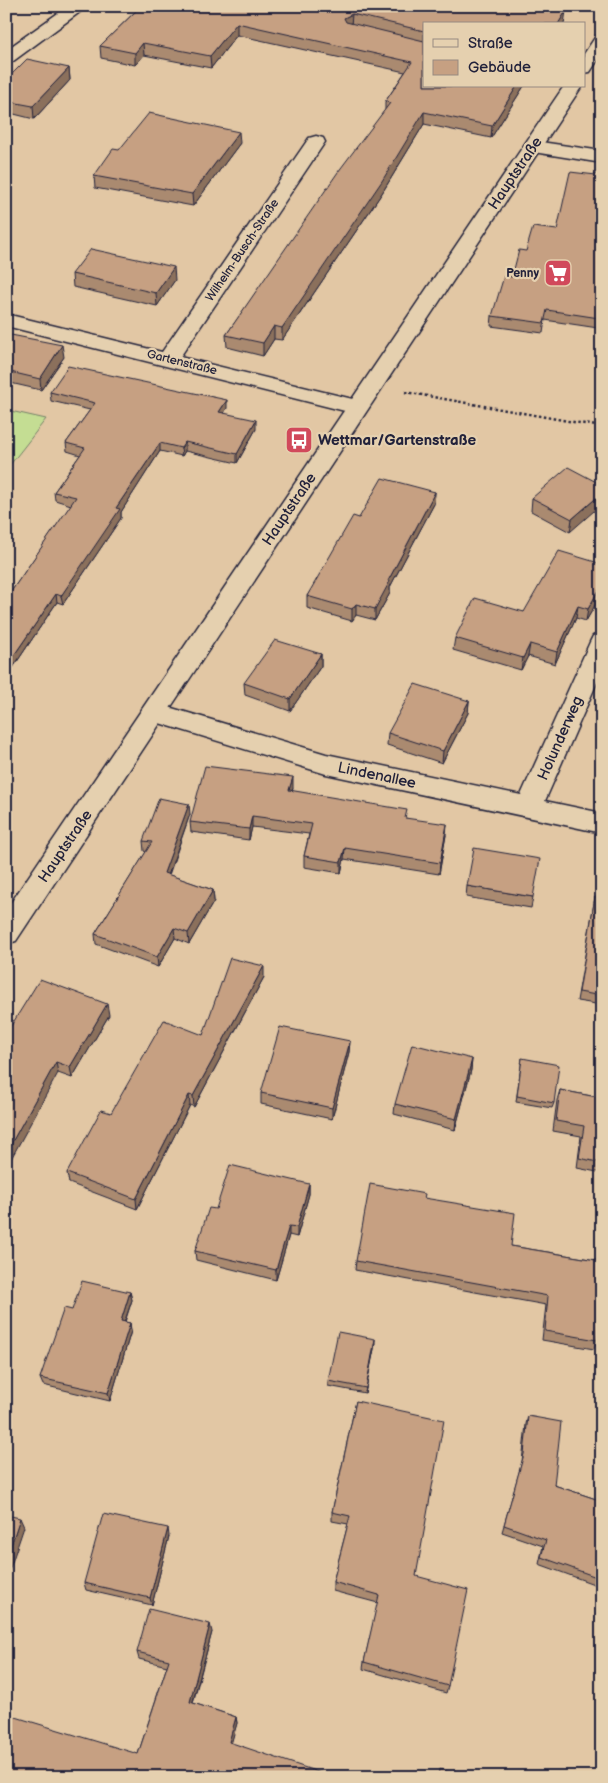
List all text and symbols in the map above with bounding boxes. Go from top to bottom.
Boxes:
legend [423,22,586,88]
text: Straße [468,34,513,53]
text: Gebäude [468,58,531,77]
street label: Hauptstraße [484,133,547,213]
street label: Wilhelm-Busch-Straße [203,196,282,304]
supermarket icon: Penny [543,258,573,288]
place label: Penny [506,266,539,281]
street label: Gartenstraße [145,347,219,378]
bus stop icon: Wettmar/Gartenstraße [284,425,314,455]
place label: Wettmar/Gartenstraße [318,431,477,450]
street label: Hauptstraße [258,469,321,549]
street label: Holunderweg [533,693,587,783]
street label: Lindenallee [336,758,418,793]
street label: Hauptstraße [34,806,97,886]

